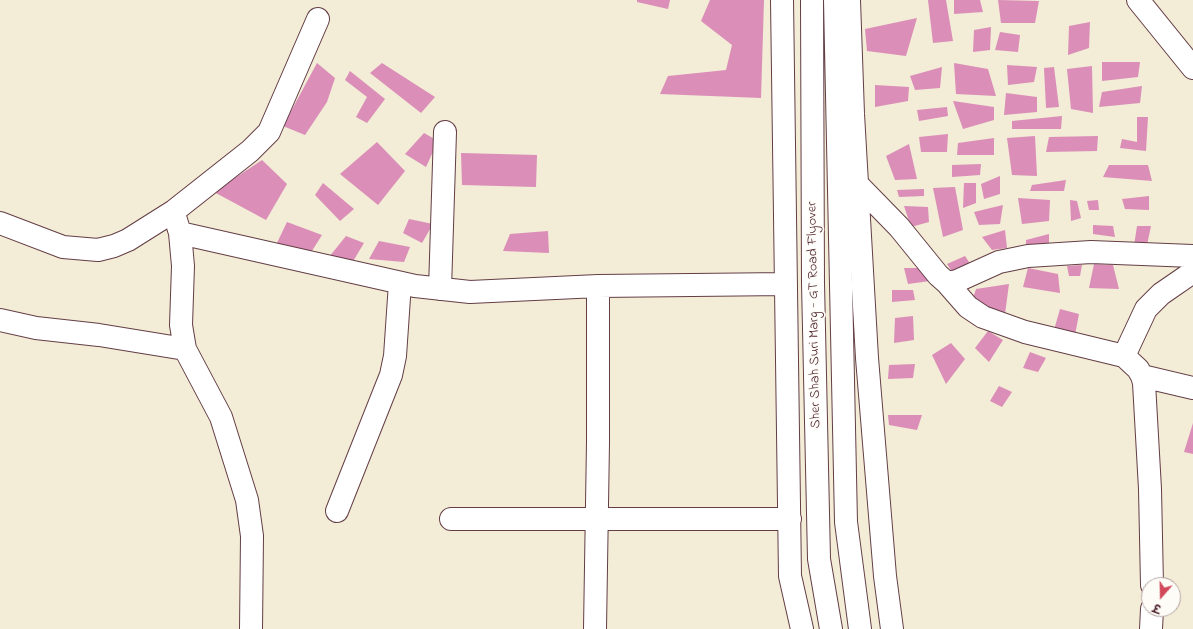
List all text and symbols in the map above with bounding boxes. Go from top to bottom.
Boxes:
street label: Sher Shah Suri Marg - GT Road Flyover [805,201,825,429]
north arrow [1141,577,1181,617]
text: उ [1151,599,1163,616]

